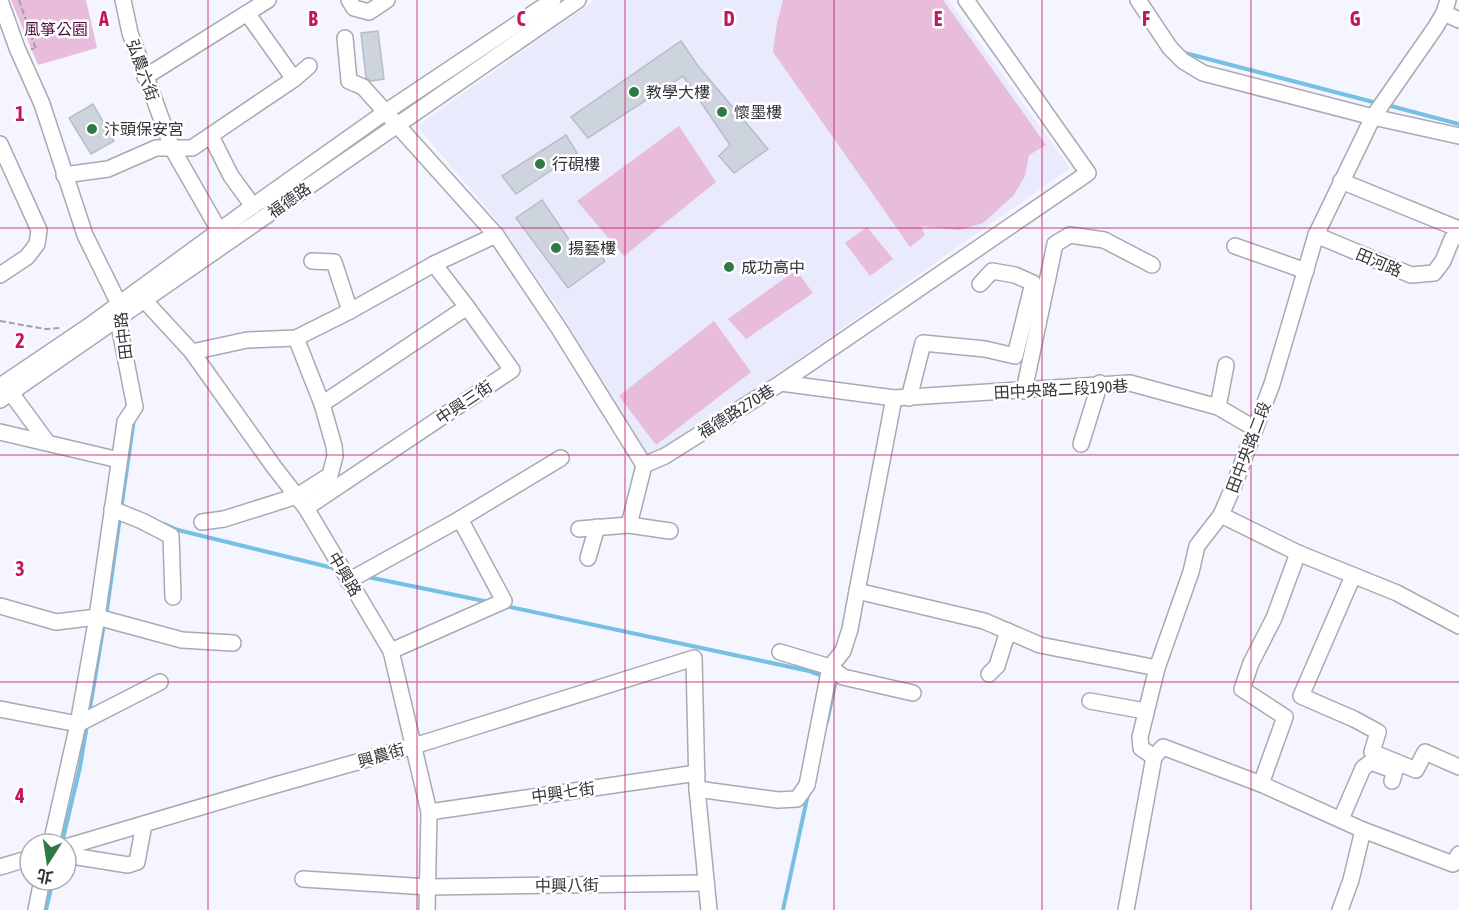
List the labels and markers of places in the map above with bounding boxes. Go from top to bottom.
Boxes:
place label: 教學大樓 [646,83,710,101]
marker: 教學大樓 [627,85,641,99]
place label: 懷墨樓 [734,103,782,121]
marker: 懷墨樓 [715,105,729,119]
place label: 汴頭保安宮 [104,120,184,138]
marker: 汴頭保安宮 [85,122,99,136]
place label: 行硯樓 [552,155,600,173]
marker: 行硯樓 [533,157,547,171]
place label: 揚藝樓 [568,239,616,257]
marker: 揚藝樓 [549,241,563,255]
place label: 成功高中 [741,258,805,276]
marker: 成功高中 [722,260,736,274]

